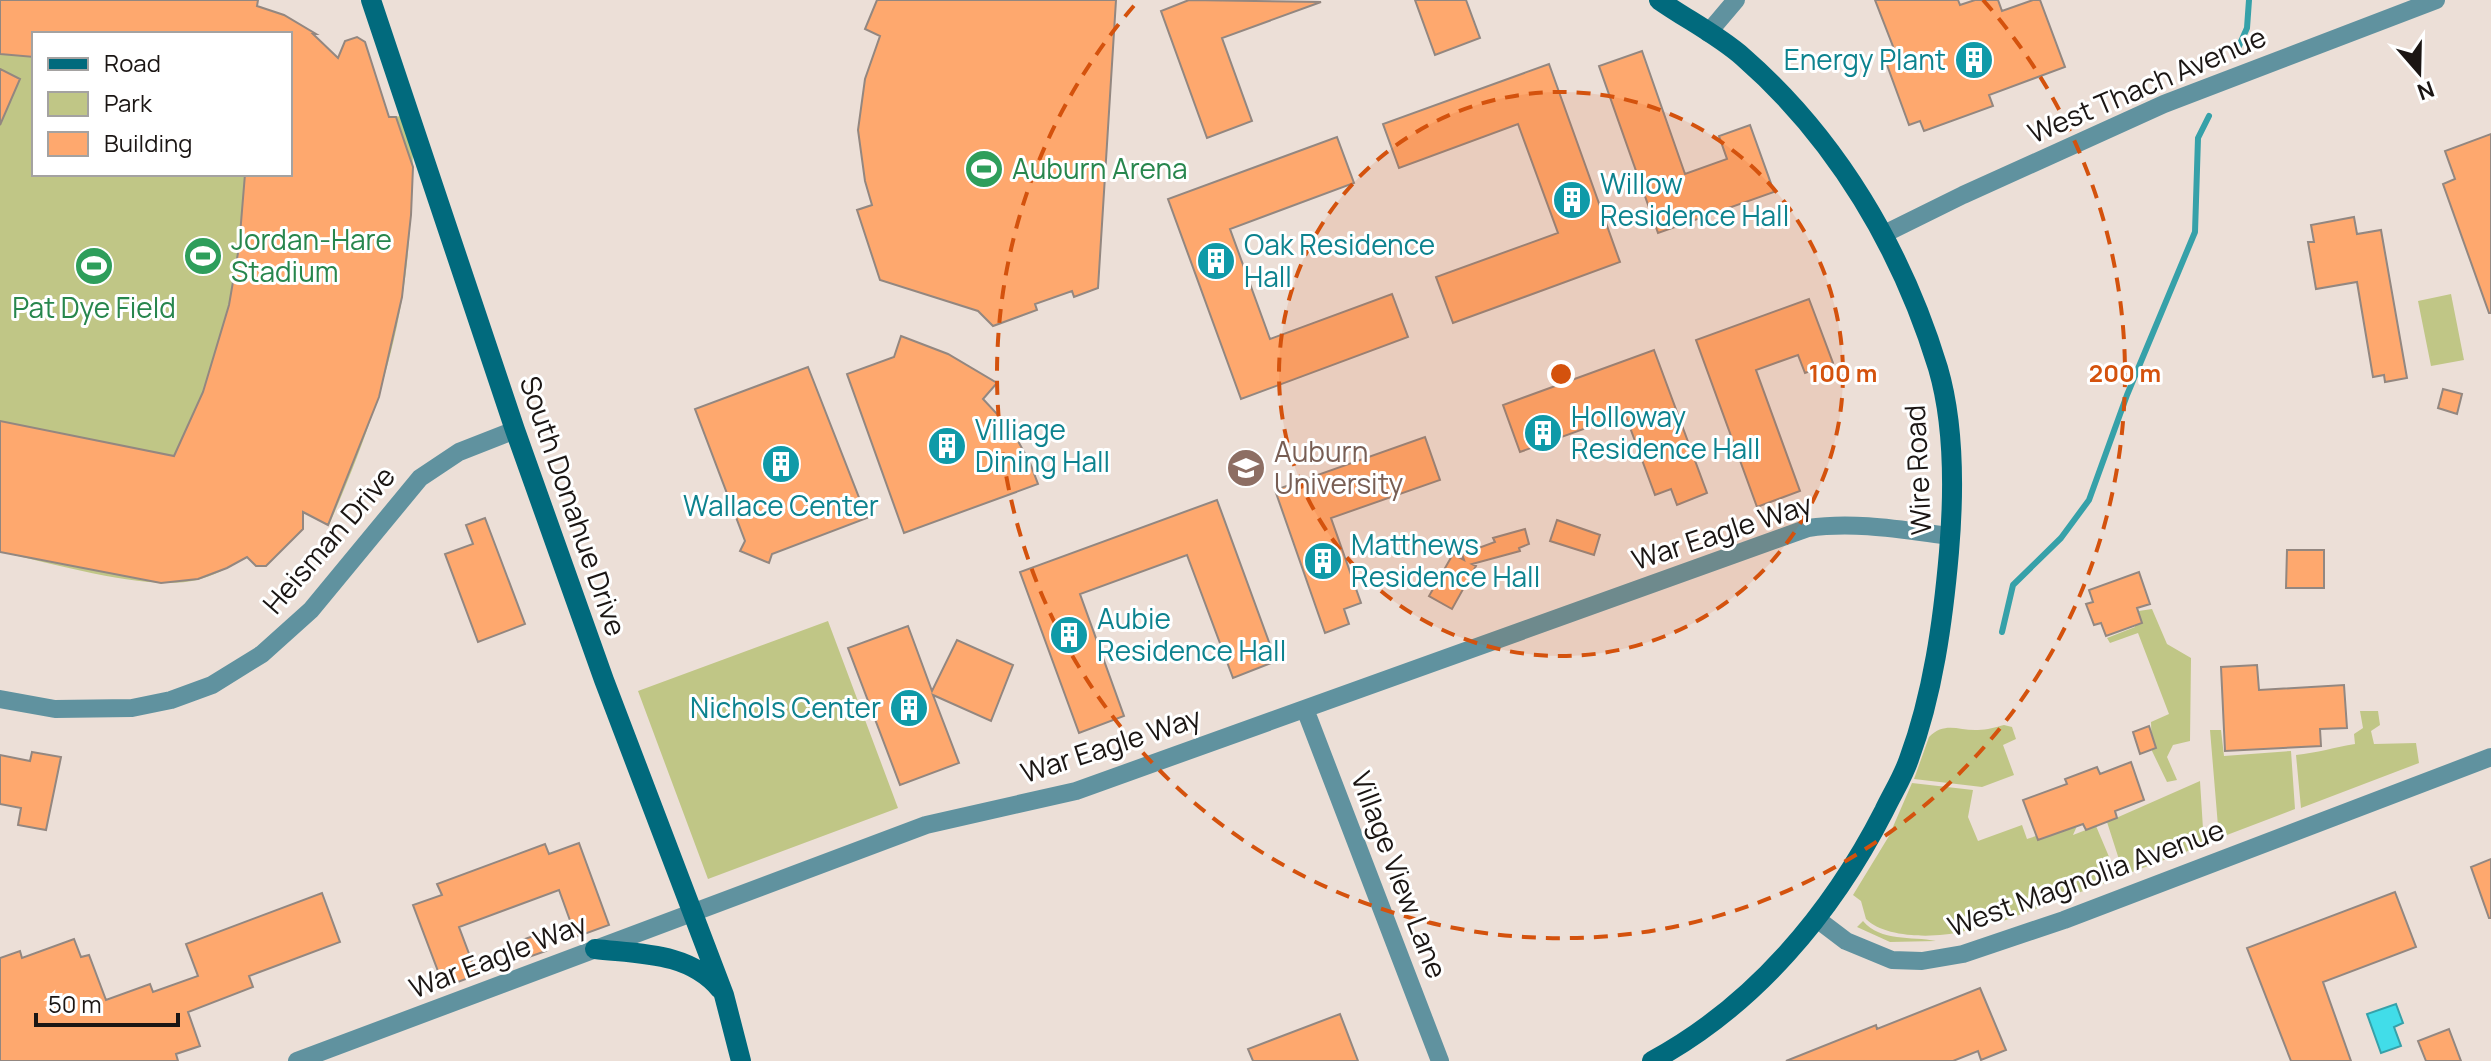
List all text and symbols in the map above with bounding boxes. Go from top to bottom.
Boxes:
street label: West Thach Avenue [2022,17,2271,151]
legend [32,32,292,176]
north arrow [2379,32,2459,112]
building icon: Energy Plant [1953,39,1995,81]
place label: Energy Plant [1784,40,1946,78]
text: Road [104,46,161,79]
text: N [2413,74,2438,108]
text: Park [104,86,153,119]
text: Building [104,126,192,159]
sports icon: Auburn Arena [963,148,1005,190]
place label: Auburn Arena [1012,149,1188,187]
place label: Willow Residence Hall [1600,164,1789,234]
building icon: Willow Residence Hall [1551,179,1593,221]
place label: Jordan-Hare Stadium [231,220,392,290]
place label: Oak Residence Hall [1244,225,1435,295]
sports icon: Jordan-Hare Stadium [182,235,224,277]
building icon: Oak Residence Hall [1195,240,1237,282]
sports icon: Pat Dye Field [73,245,115,287]
place label: Pat Dye Field [12,288,176,326]
text: 100 m [1809,356,1877,389]
text: 200 m [2089,356,2161,389]
centre of rings [1547,360,1575,388]
street label: South Donahue Drive [512,371,636,641]
place label: Holloway Residence Hall [1571,397,1760,467]
street label: Wire Road [1895,404,1939,536]
place label: Villiage Dining Hall [975,410,1110,480]
building icon: Holloway Residence Hall [1522,412,1564,454]
building icon: Villiage Dining Hall [926,425,968,467]
place label: Auburn University [1274,432,1403,502]
building icon: Wallace Center [760,443,802,485]
school or university icon: Auburn University [1225,447,1267,489]
street label: Heisman Drive [254,458,403,621]
street label: War Eagle Way [1627,484,1817,578]
place label: Wallace Center [683,486,879,524]
place label: Matthews Residence Hall [1351,525,1540,595]
building icon: Matthews Residence Hall [1302,540,1344,582]
place label: Aubie Residence Hall [1097,599,1286,669]
building icon: Aubie Residence Hall [1048,614,1090,656]
building icon: Nichols Center [888,687,930,729]
place label: Nichols Center [690,688,881,726]
street label: War Eagle Way [1016,697,1206,791]
street label: Village View Lane [1343,766,1457,983]
street label: West Magnolia Avenue [1942,809,2229,945]
street label: War Eagle Way [403,904,592,1006]
scale bar [36,977,178,1027]
text: 50 m [48,987,102,1020]

